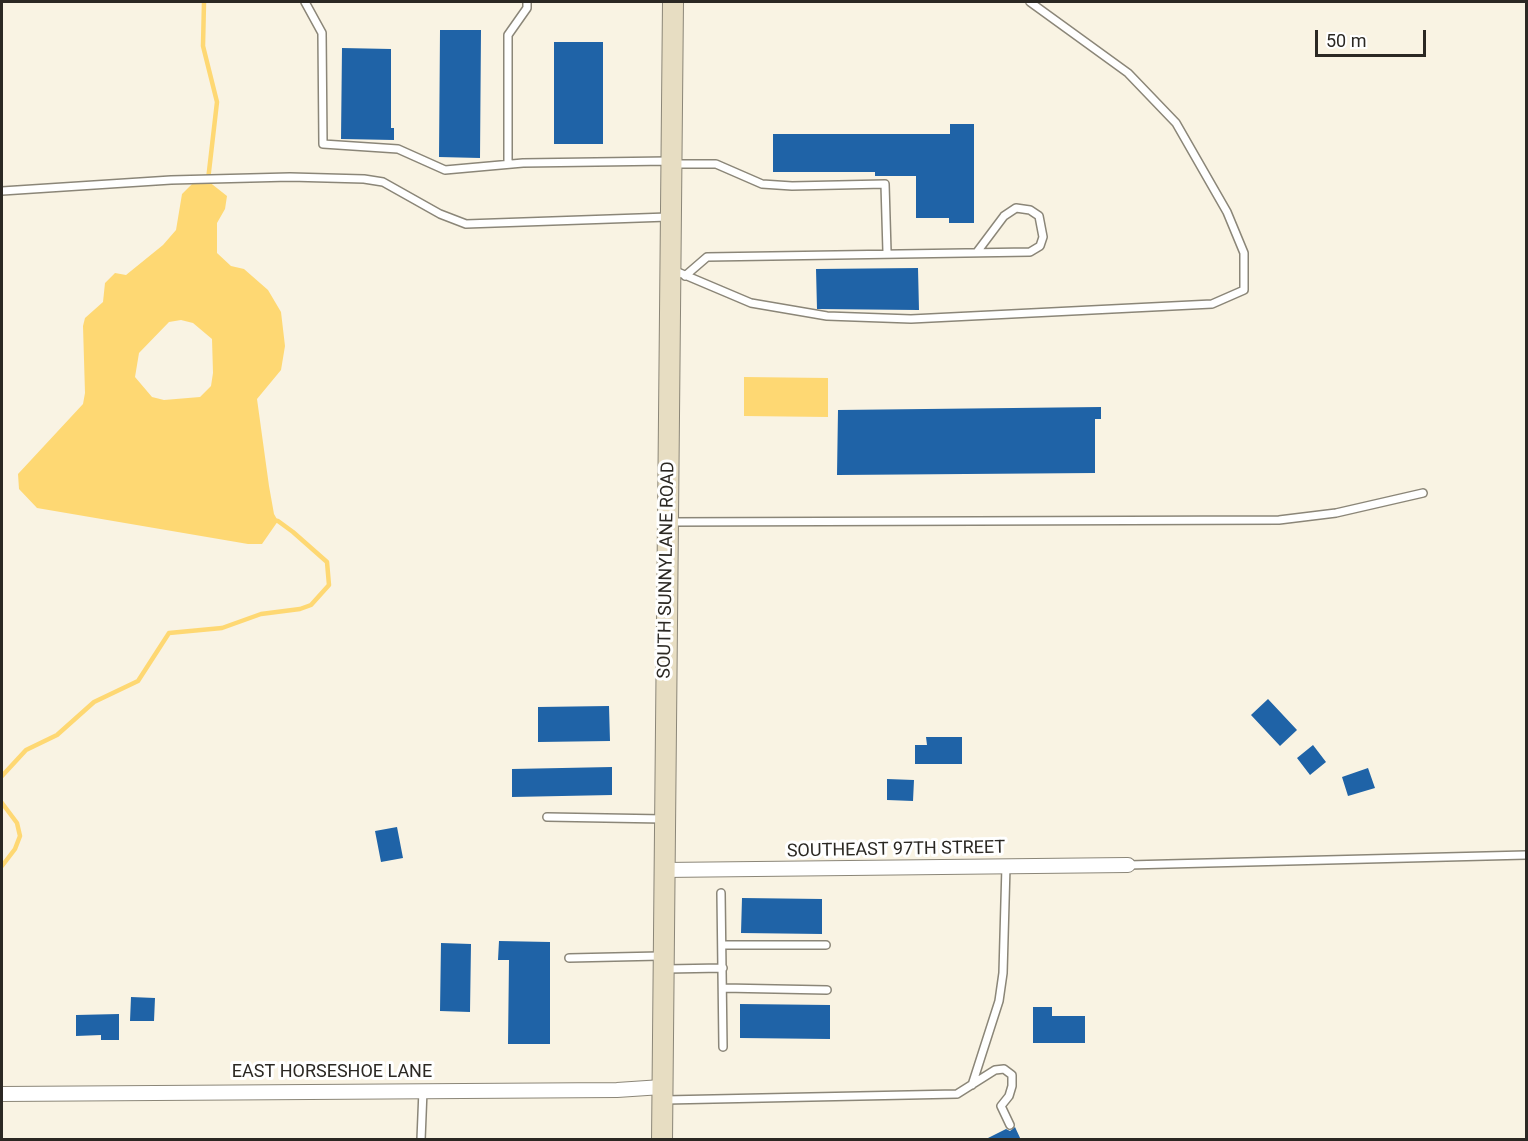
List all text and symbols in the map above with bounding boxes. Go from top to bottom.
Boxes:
scale bar [1318,18,1429,56]
text: 50 m [1326,30,1366,51]
street label: SOUTH SUNNYLANE ROAD [654,461,680,679]
street label: SOUTHEAST 97TH STREET [787,837,1005,863]
street label: EAST HORSESHOE LANE [232,1061,432,1083]

